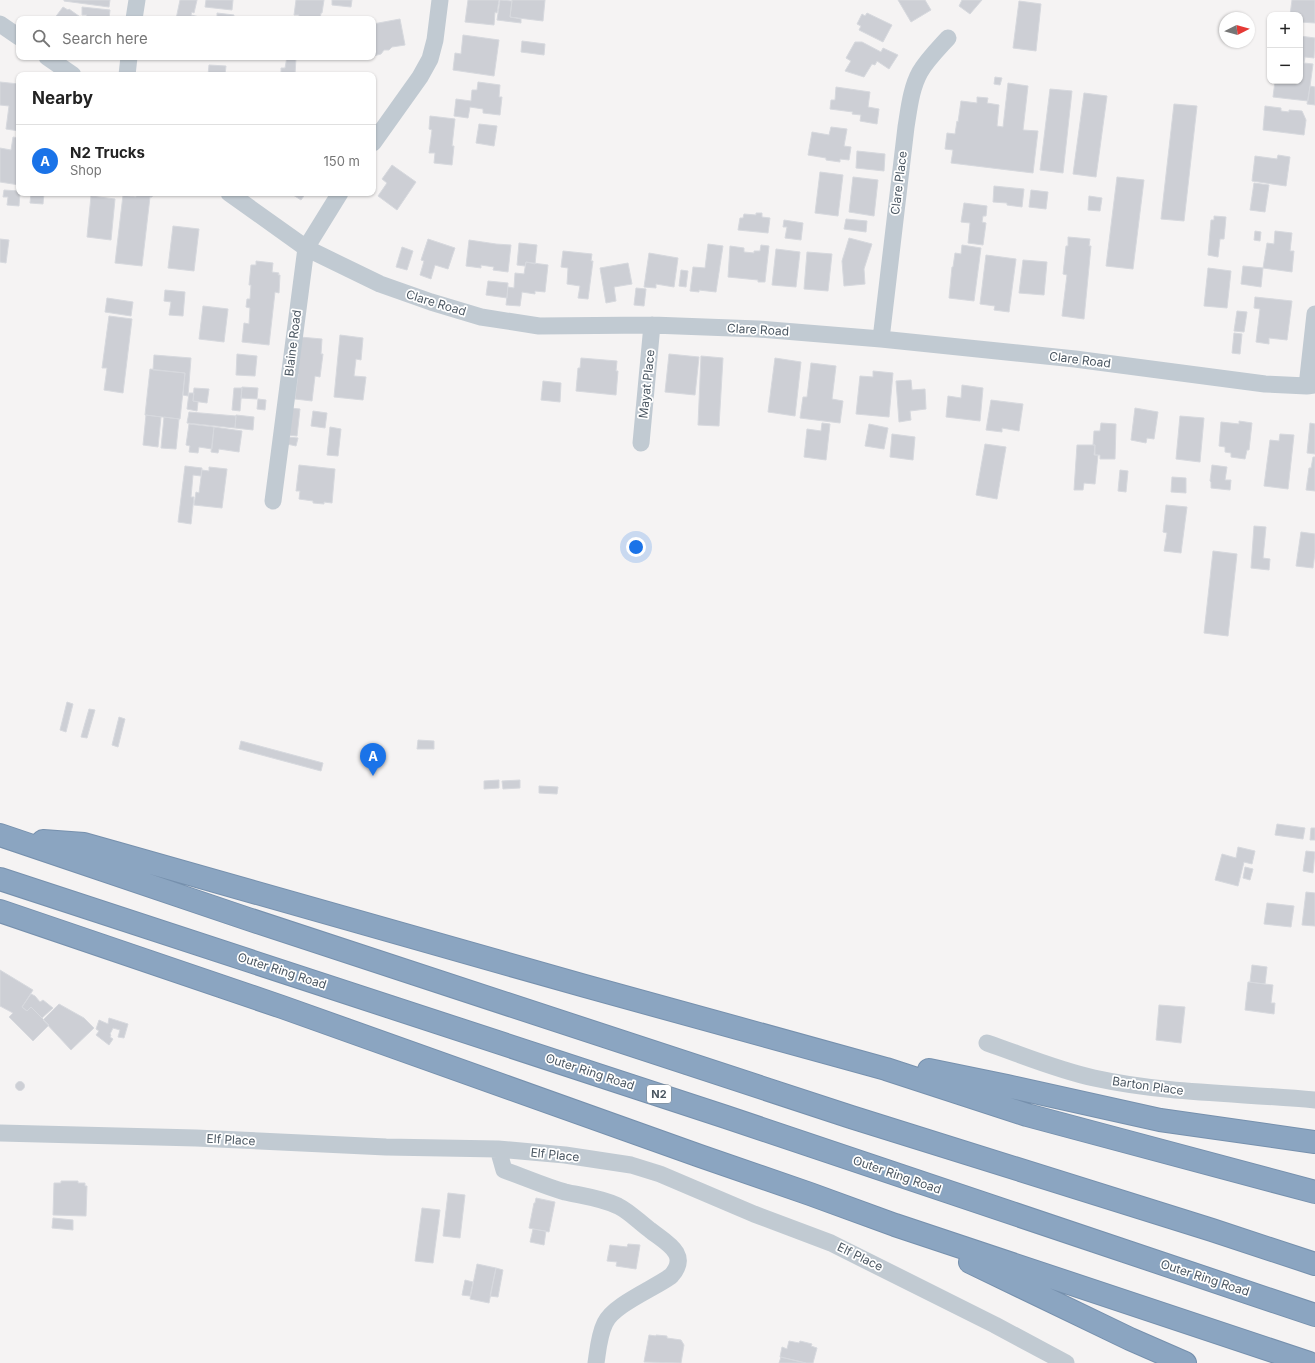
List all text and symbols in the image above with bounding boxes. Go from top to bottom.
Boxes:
north arrow [1219,12,1255,48]
map controls [1267,12,1303,84]
button: + [1267,12,1303,48]
search box [16,16,376,60]
icon: search [30,27,52,49]
text: Search here [62,29,148,48]
button: − [1267,48,1303,84]
text: Nearby [32,88,93,108]
text: N2 Trucks [70,143,145,162]
street label: Clare Place [887,150,910,216]
text: A [40,153,50,169]
text: 150 m [324,153,360,169]
text: Shop [70,162,102,178]
street label: Clare Road [404,286,468,319]
street label: Blaine Road [281,309,304,377]
street label: Clare Road [727,320,789,339]
street label: Clare Road [1048,348,1112,371]
street label: Mayat Place [635,349,658,419]
your location [626,537,646,557]
pin: A [360,743,386,776]
street label: Outer Ring Road [236,949,328,992]
street label: Outer Ring Road [544,1050,636,1093]
street label: Barton Place [1111,1073,1185,1098]
road number: N2 [647,1085,671,1103]
street label: Elf Place [206,1131,256,1148]
street label: Elf Place [530,1144,580,1165]
street label: Outer Ring Road [851,1152,943,1197]
street label: Elf Place [835,1239,886,1274]
street label: Outer Ring Road [1159,1256,1251,1299]

